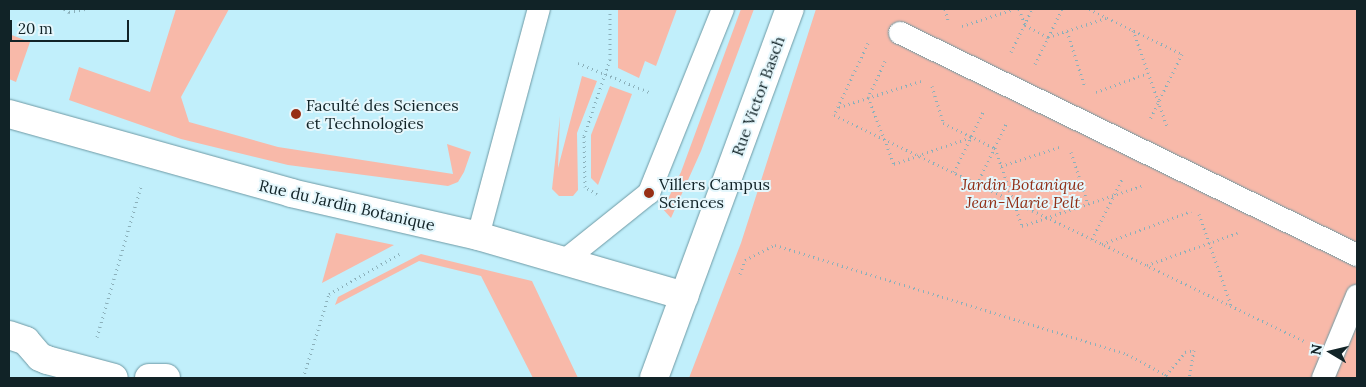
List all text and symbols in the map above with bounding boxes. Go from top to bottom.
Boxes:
scale bar [12,10,131,42]
text: 20 m [18,19,53,38]
street label: Rue Victor Basch [727,34,789,158]
place label: Faculté des Sciences et Technologies [306,95,459,133]
marker: Faculté des Sciences et Technologies [290,108,302,120]
place label: Villers Campus Sciences [659,174,770,212]
park label: Jardin Botanique Jean-Marie Pelt [962,174,1084,212]
street label: Rue du Jardin Botanique [257,175,437,235]
marker: Villers Campus Sciences [643,187,655,199]
north arrow [1306,327,1356,377]
text: N [1306,343,1326,356]

